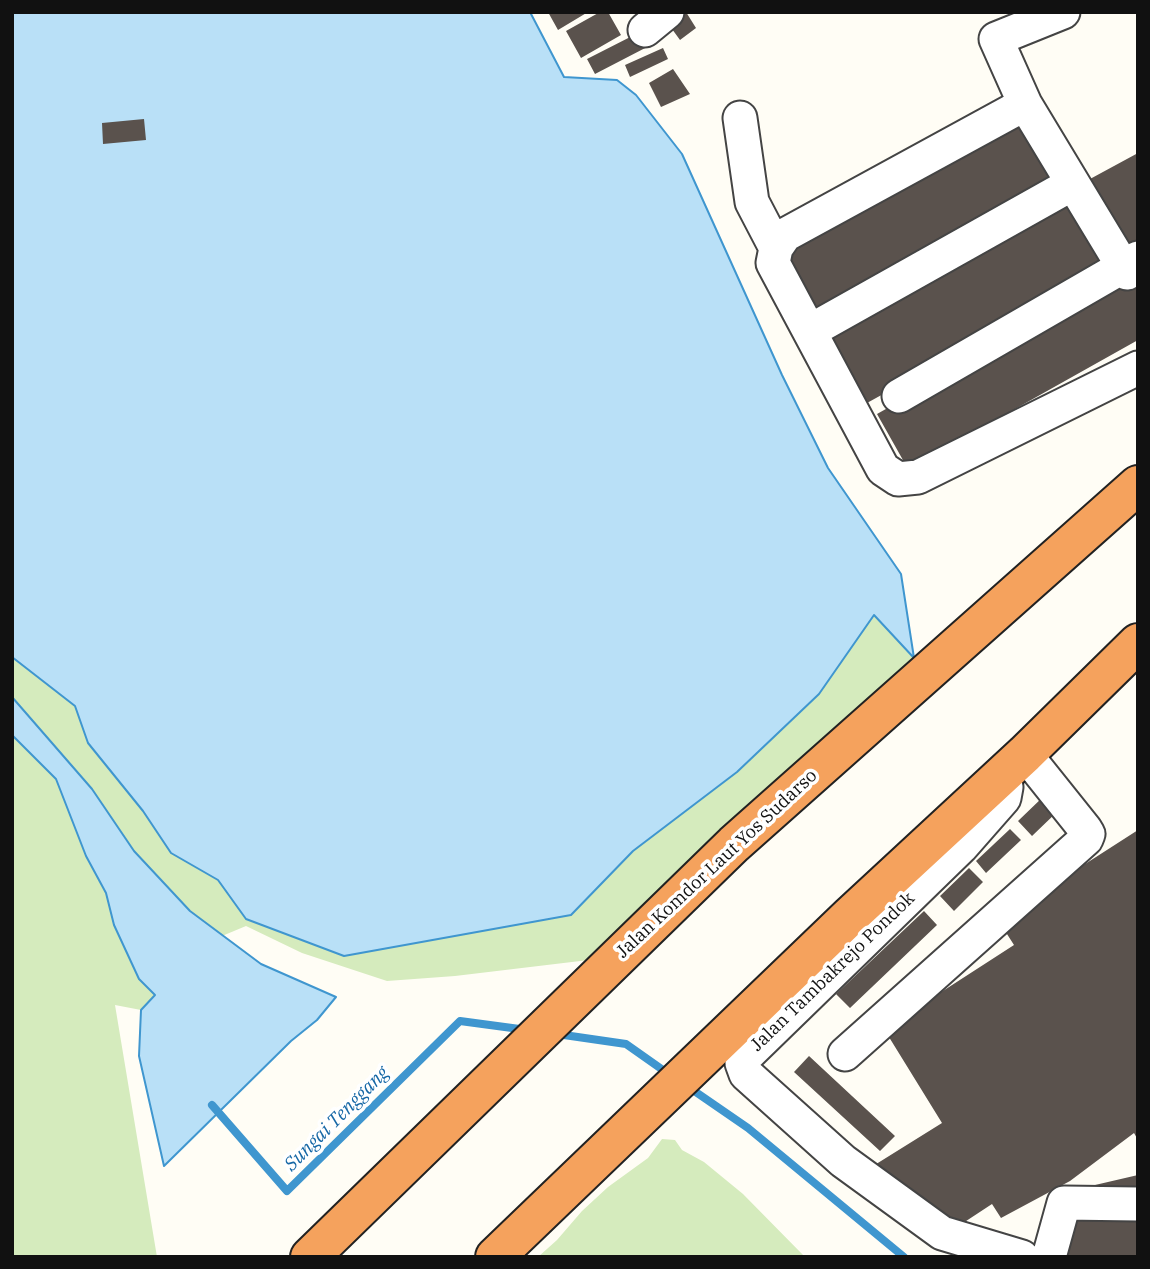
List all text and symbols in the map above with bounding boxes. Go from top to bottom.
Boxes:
street label: Jalan Komdor Laut Yos Sudarso [612,765,822,963]
street label: Jalan Tambakrejo Pondok [746,888,920,1056]
water label: Sungai Tenggang [280,1062,394,1176]

